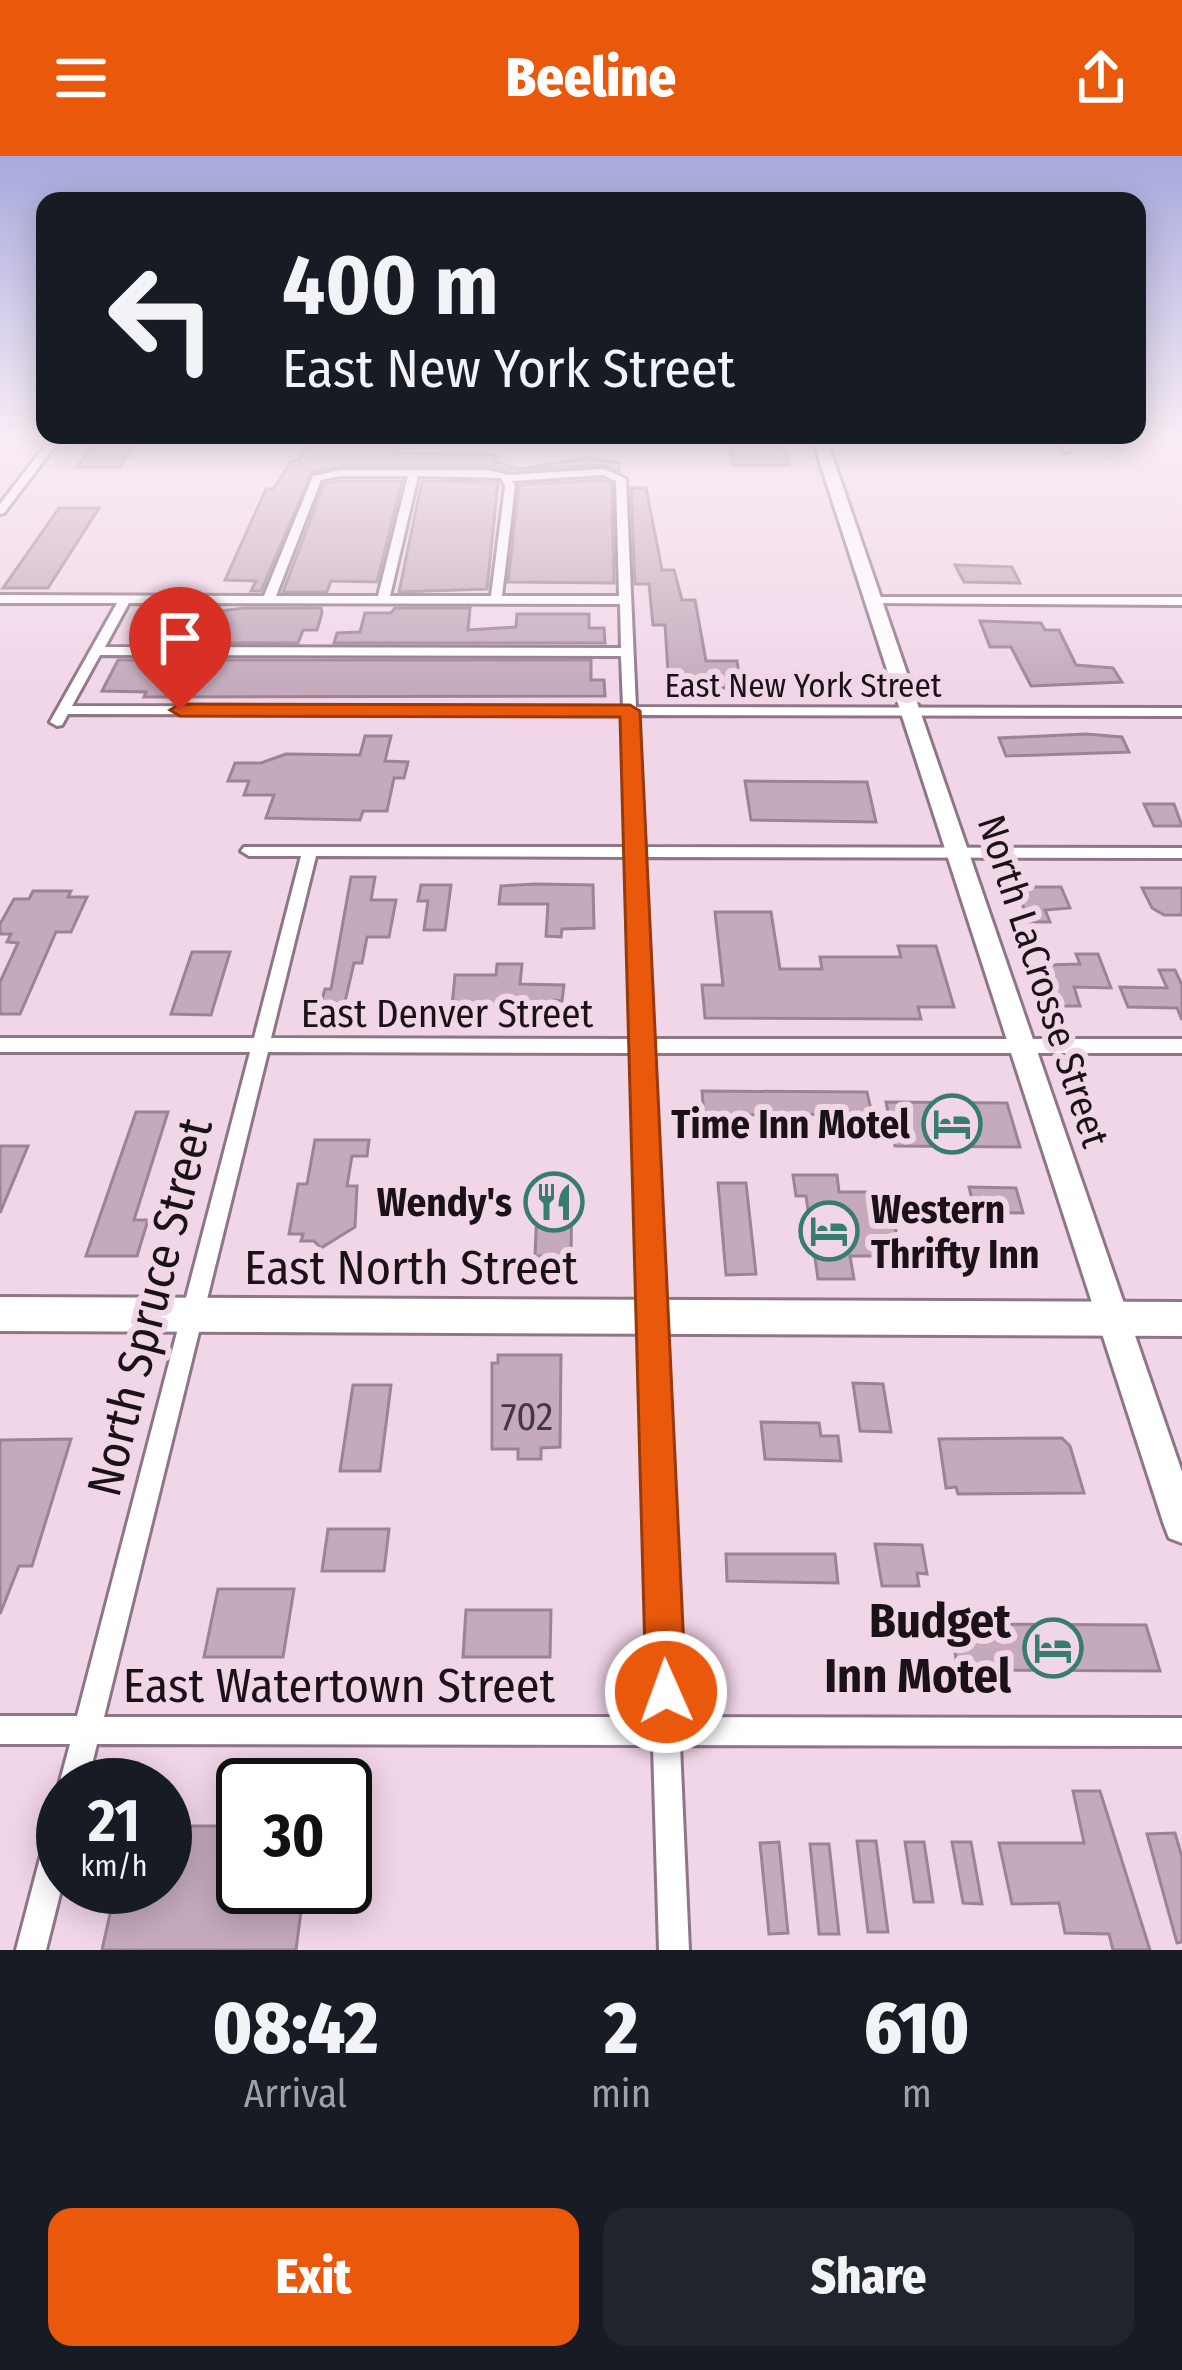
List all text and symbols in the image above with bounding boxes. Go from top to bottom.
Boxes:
icon: menu [48,45,114,111]
icon: share [1068,45,1134,111]
text: Beeline [506,46,676,110]
text: 400 m [282,235,498,336]
icon: left [84,240,240,396]
text: East New York Street [282,337,735,401]
pin [129,587,231,710]
icon: arrive [147,605,213,671]
street label: East New York Street [664,666,942,706]
street label: North LaCrosse Street [968,810,1118,1153]
street label: East Denver Street [301,991,594,1037]
hotel icon: Time Inn Motel [921,1093,983,1155]
place label: Time Inn Motel [671,1102,910,1148]
street label: North Spruce Street [75,1112,225,1502]
restaurant icon: Wendy's [523,1171,585,1233]
place label: Wendy's [377,1180,512,1226]
place label: Western Thrifty Inn [871,1187,1039,1278]
hotel icon: Western Thrifty Inn [798,1200,860,1262]
street label: East North Street [244,1239,578,1297]
house number: 702 [501,1394,553,1440]
place label: Budget Inn Motel [824,1592,1012,1705]
hotel icon: Budget Inn Motel [1022,1617,1084,1679]
position arrow [603,1629,729,1755]
street label: East Watertown Street [123,1657,555,1715]
speed limit sign: 30 [216,1758,372,1914]
text: 21 [88,1785,140,1857]
text: km/h [81,1848,147,1884]
text: 08:42 [213,1986,378,2072]
text: 2 [604,1986,638,2072]
text: 610 [864,1986,969,2072]
text: Arrival [244,2071,347,2117]
text: min [591,2071,651,2117]
text: m [902,2071,932,2117]
button: Exit [48,2208,579,2346]
button: Share [603,2208,1134,2346]

